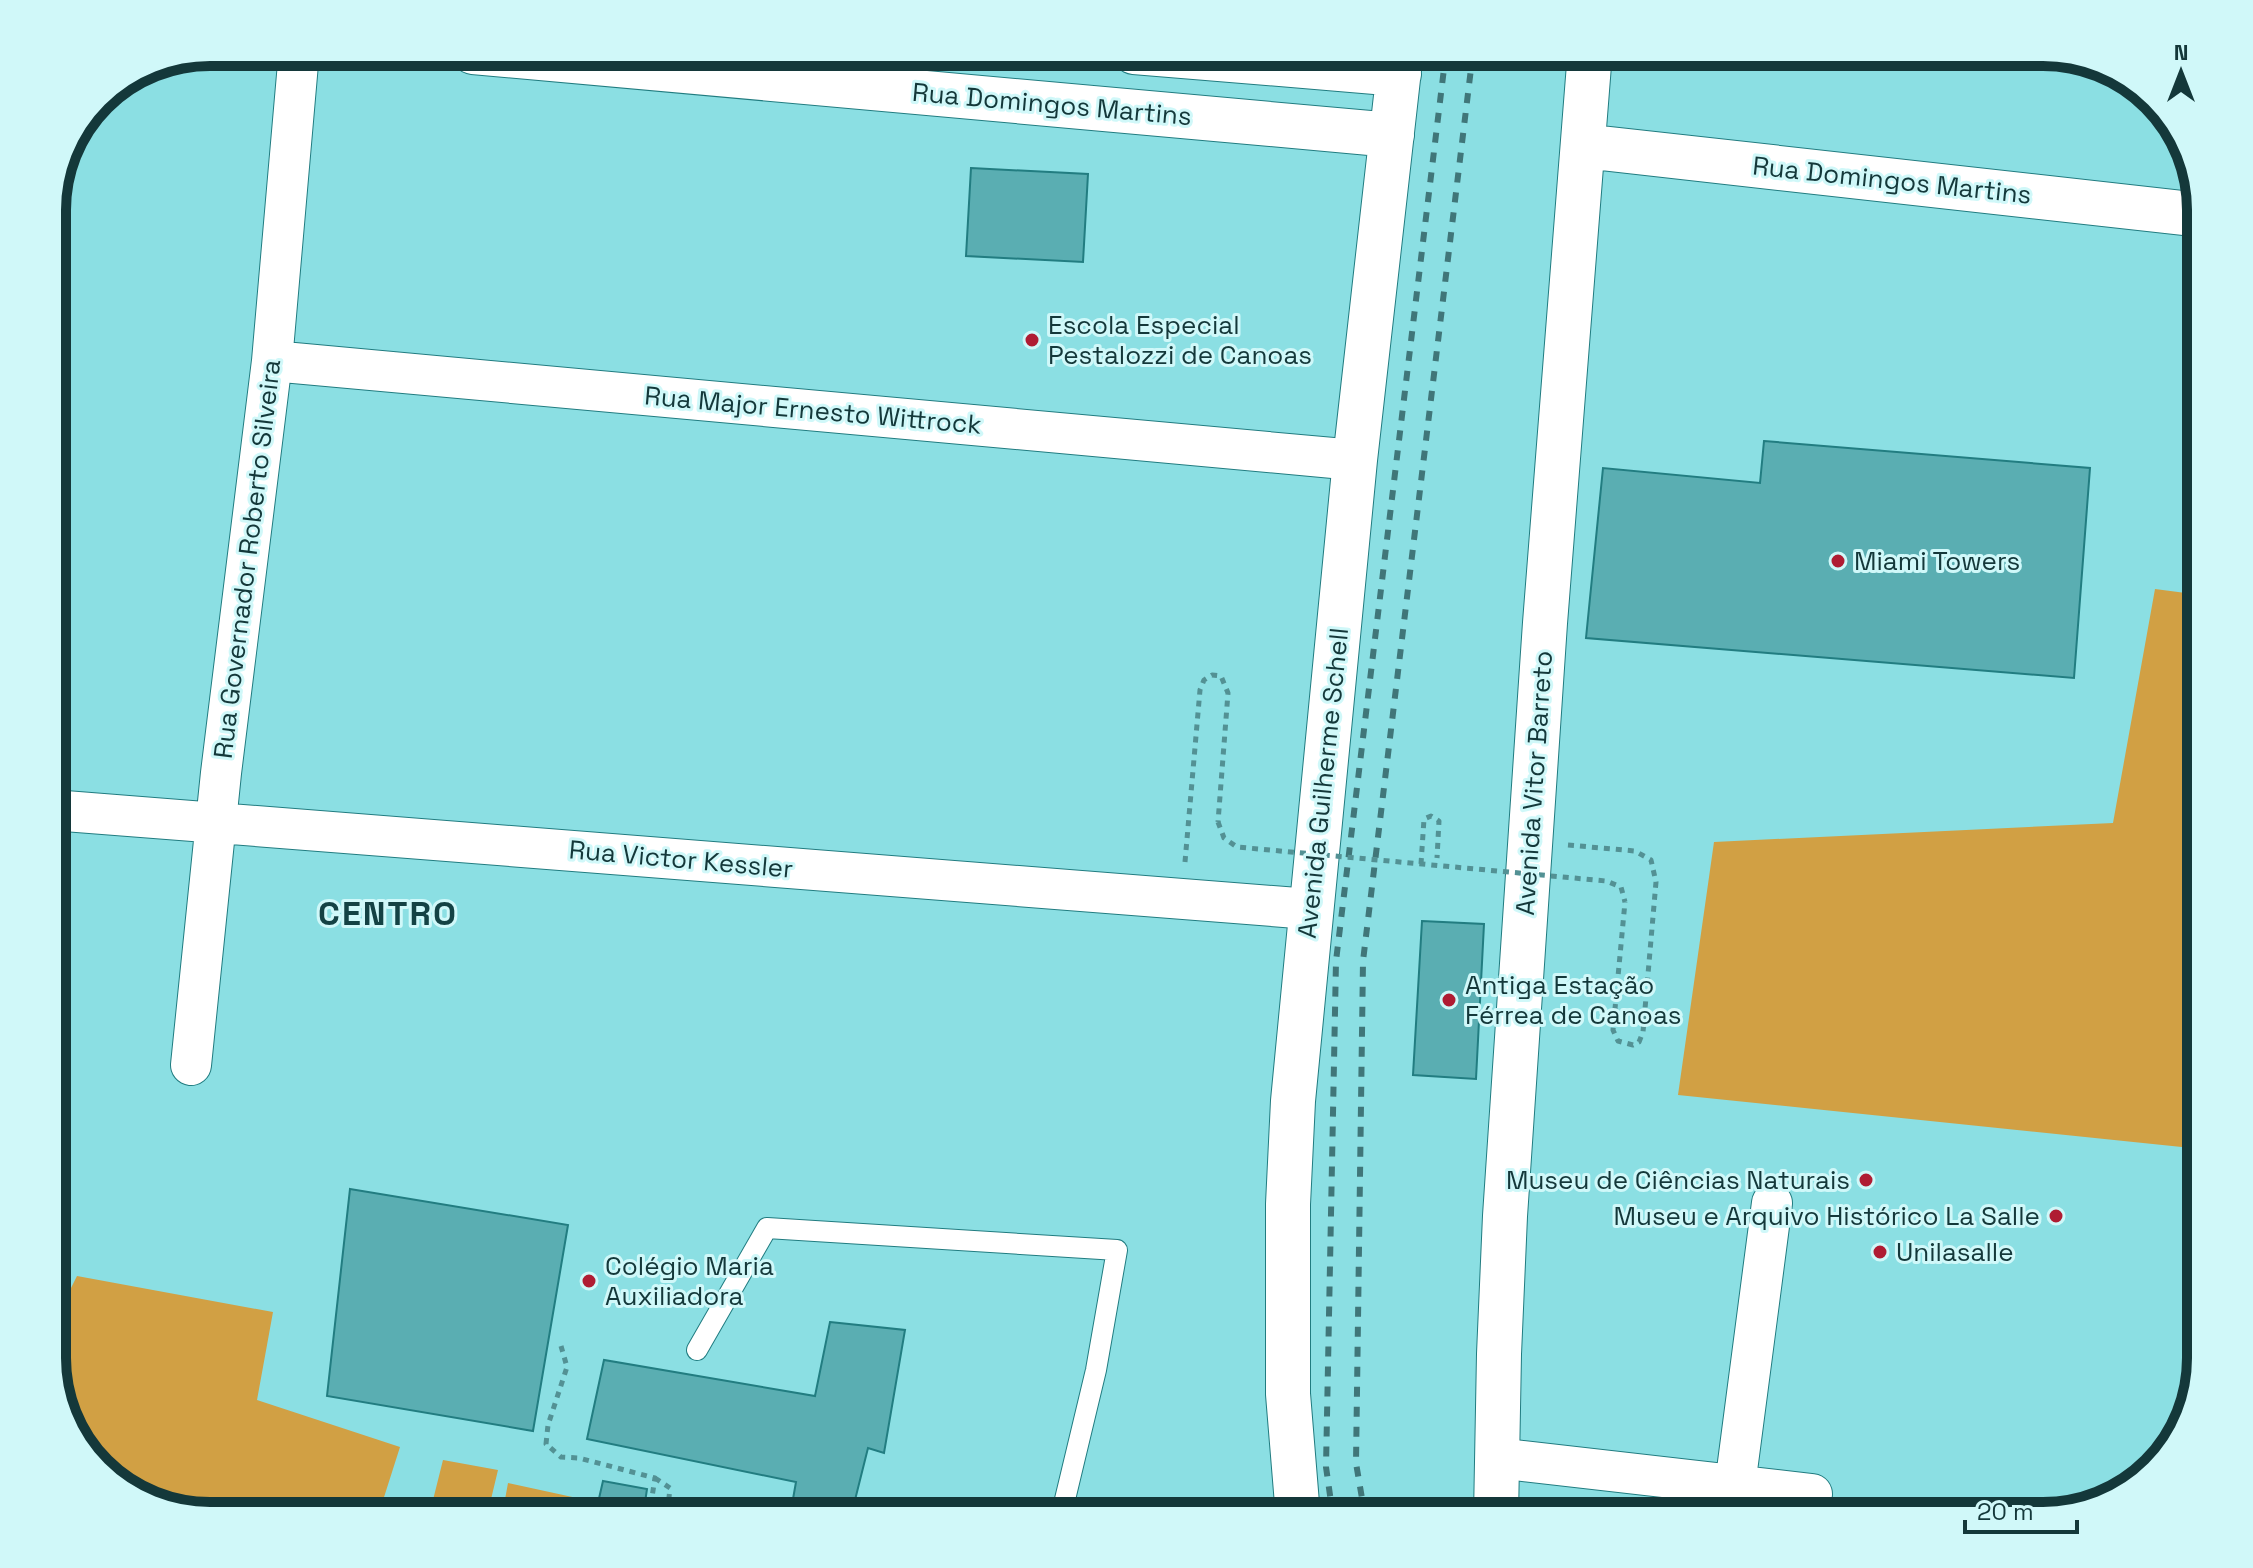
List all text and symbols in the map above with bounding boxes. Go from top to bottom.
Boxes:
north arrow [2141,32,2221,112]
text: N [2174,38,2188,66]
street label: Rua Domingos Martins [911,75,1193,133]
street label: Rua Domingos Martins [1751,148,2033,212]
place label: Escola Especial Pestalozzi de Canoas [1048,308,1312,372]
marker: Escola Especial Pestalozzi de Canoas [1023,331,1041,349]
street label: Rua Governador Roberto Silveira [206,357,288,761]
street label: Rua Major Ernesto Wittrock [643,378,983,442]
place label: Miami Towers [1854,544,2020,578]
marker: Miami Towers [1829,552,1847,570]
street label: Avenida Guilherme Schell [1290,626,1356,940]
street label: Avenida Vitor Barreto [1508,649,1560,917]
street label: Rua Victor Kessler [568,832,794,886]
district label: CENTRO [318,892,458,935]
place label: Antiga Estação Férrea de Canoas [1465,968,1681,1032]
marker: Antiga Estação Férrea de Canoas [1440,991,1458,1009]
place label: Museu de Ciências Naturais [1506,1163,1850,1197]
marker: Museu de Ciências Naturais [1857,1171,1875,1189]
place label: Museu e Arquivo Histórico La Salle [1614,1199,2040,1233]
marker: Museu e Arquivo Histórico La Salle [2047,1207,2065,1225]
place label: Unilasalle [1896,1235,2014,1269]
marker: Unilasalle [1871,1243,1889,1261]
place label: Colégio Maria Auxiliadora [605,1249,774,1313]
marker: Colégio Maria Auxiliadora [580,1272,598,1290]
scale bar [1965,1484,2077,1534]
text: 20 m [1977,1496,2034,1527]

